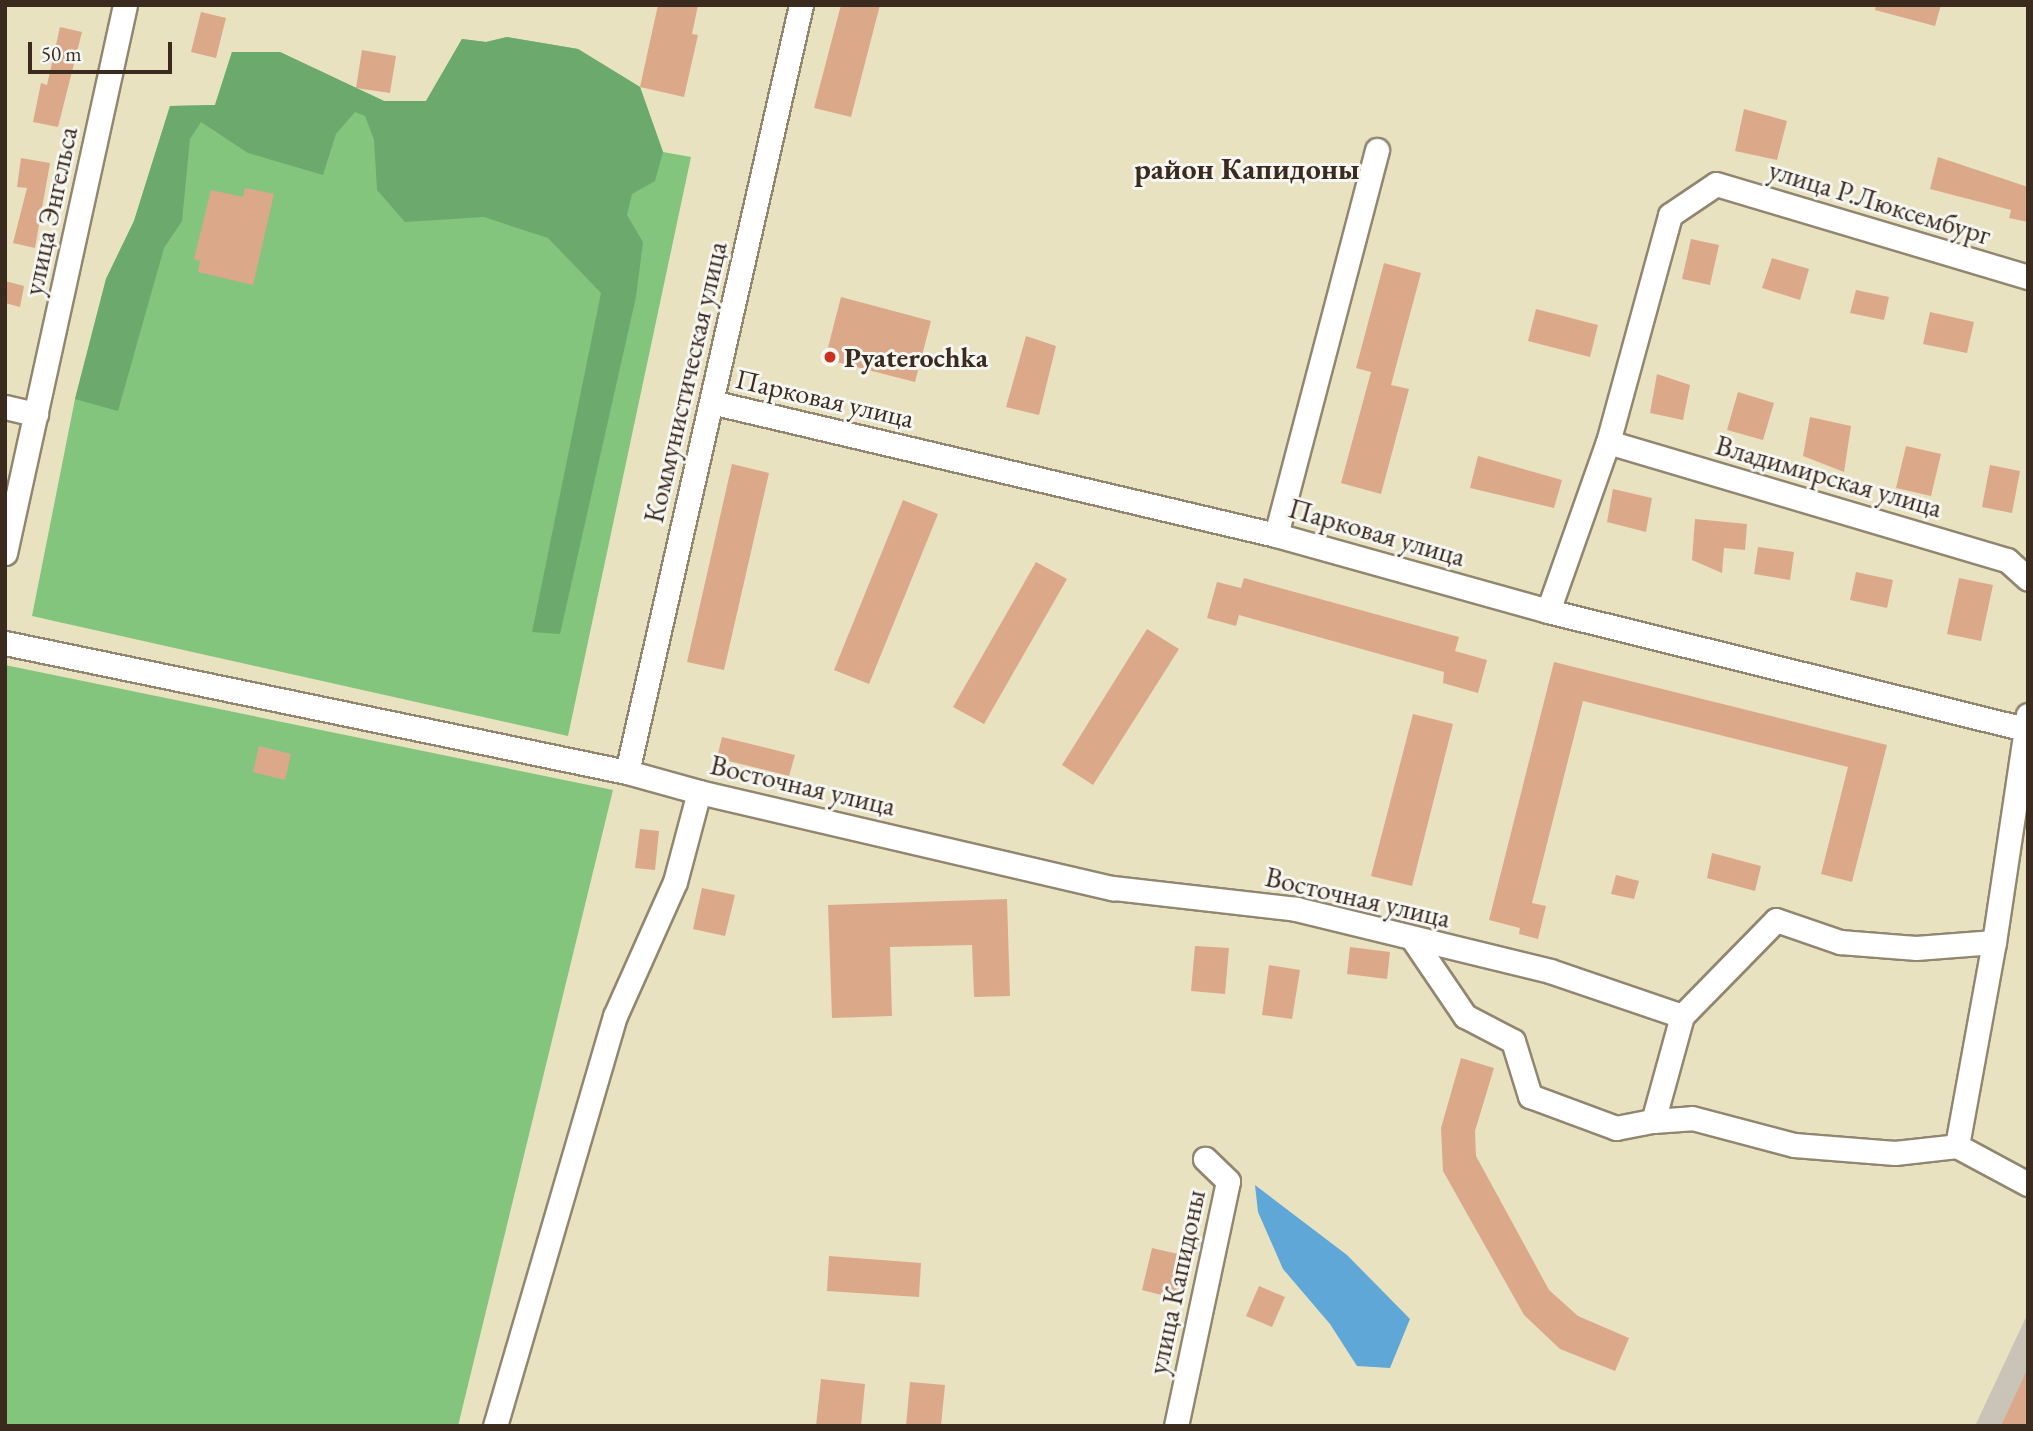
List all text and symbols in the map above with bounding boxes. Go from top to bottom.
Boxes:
scale bar [32,28,175,72]
text: 50 m [41,40,82,67]
street label: улица Энгельса [16,124,84,298]
district label: район Капидоны [1134,151,1360,187]
street label: улица Р.Люксембург [1765,152,1995,252]
street label: Коммунистическая улица [636,238,734,526]
place label: Pyaterochka [844,340,988,374]
marker: Pyaterochka [822,349,838,365]
street label: Парковая улица [732,361,918,435]
street label: Владимирская улица [1712,428,1946,524]
street label: Парковая улица [1285,491,1469,573]
street label: Восточная улица [707,747,899,823]
street label: Восточная улица [1262,859,1454,935]
street label: улица Капидоны [1140,1187,1212,1377]

